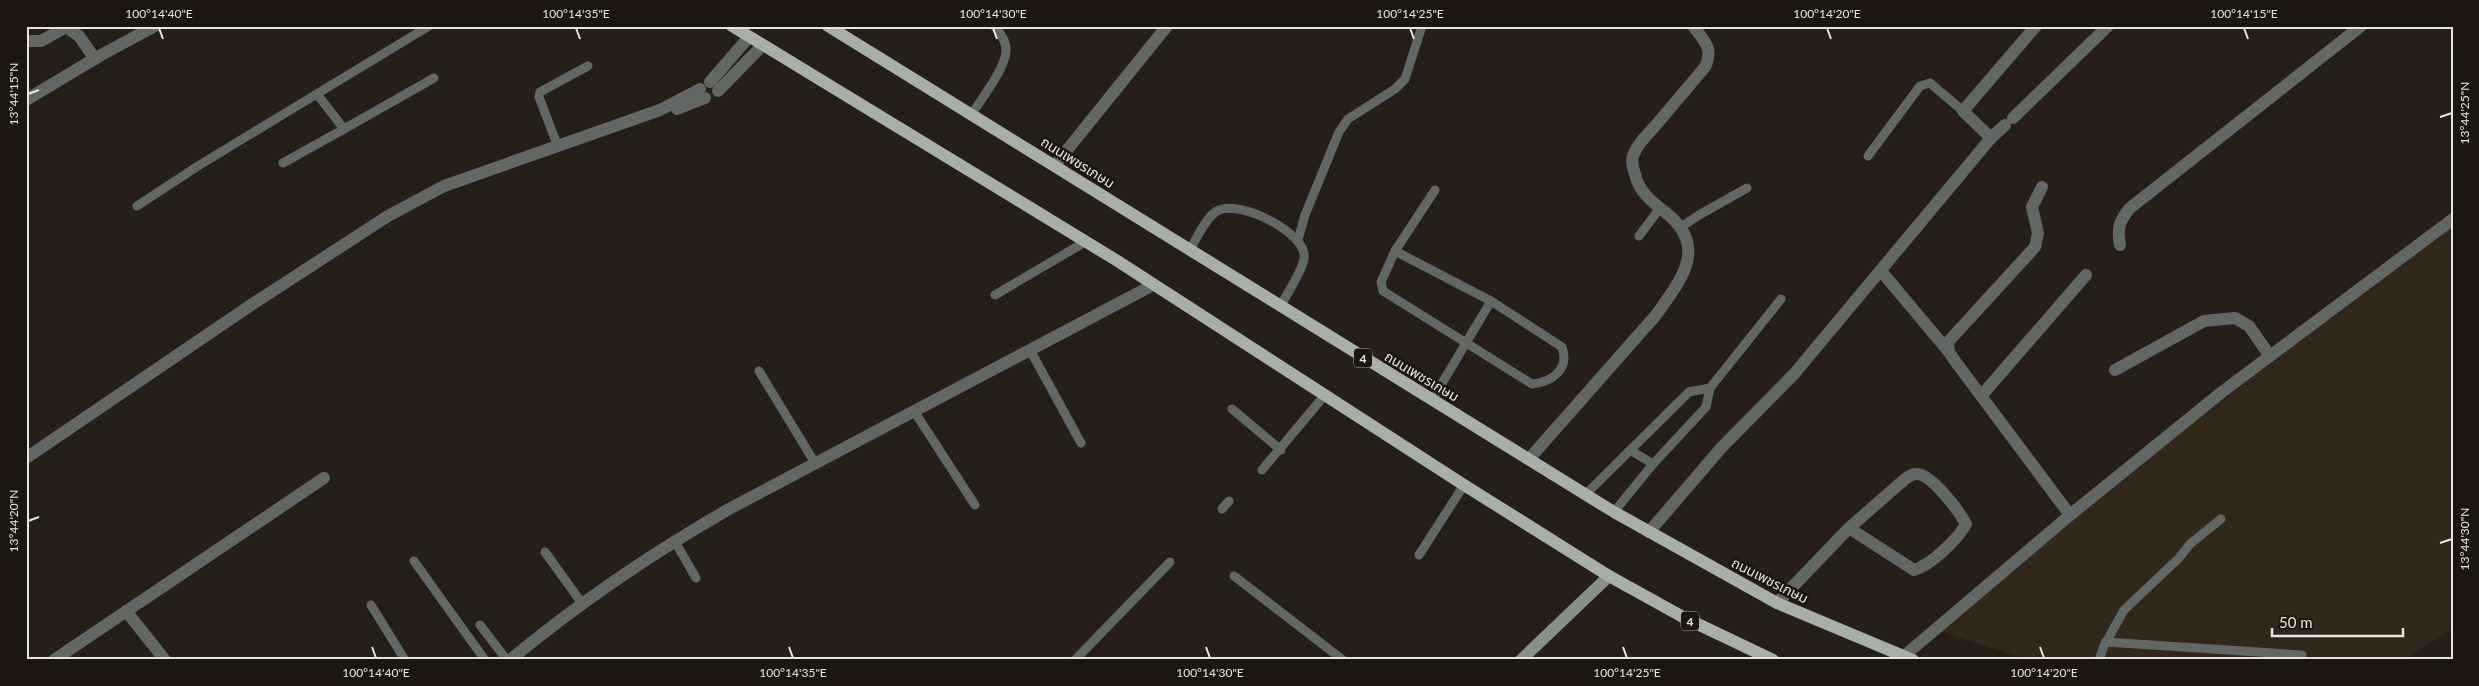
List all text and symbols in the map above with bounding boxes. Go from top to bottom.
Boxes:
text: 100°14'40"E [125,6,193,21]
text: 100°14'35"E [542,6,610,21]
text: 100°14'30"E [959,6,1027,21]
text: 100°14'25"E [1376,6,1444,21]
text: 100°14'20"E [1793,6,1861,21]
text: 100°14'15"E [2210,6,2278,21]
text: 13°44'15"N [6,63,21,125]
text: 13°44'25"N [2457,82,2472,144]
street label: ถนนเพชรเกษม [1038,133,1118,191]
street label: ถนนเพชรเกษม [1382,347,1462,405]
road number: 4 [1354,348,1372,368]
text: 13°44'20"N [6,490,21,552]
text: 13°44'30"N [2457,508,2472,570]
street label: ถนนเพชรเกษม [1729,553,1811,607]
scale bar [2272,606,2403,638]
road number: 4 [1681,612,1699,630]
text: 50 m [2279,613,2313,631]
text: 100°14'40"E [342,665,410,680]
text: 100°14'35"E [759,665,827,680]
text: 100°14'30"E [1176,665,1244,680]
text: 100°14'25"E [1593,665,1661,680]
text: 100°14'20"E [2010,665,2078,680]

